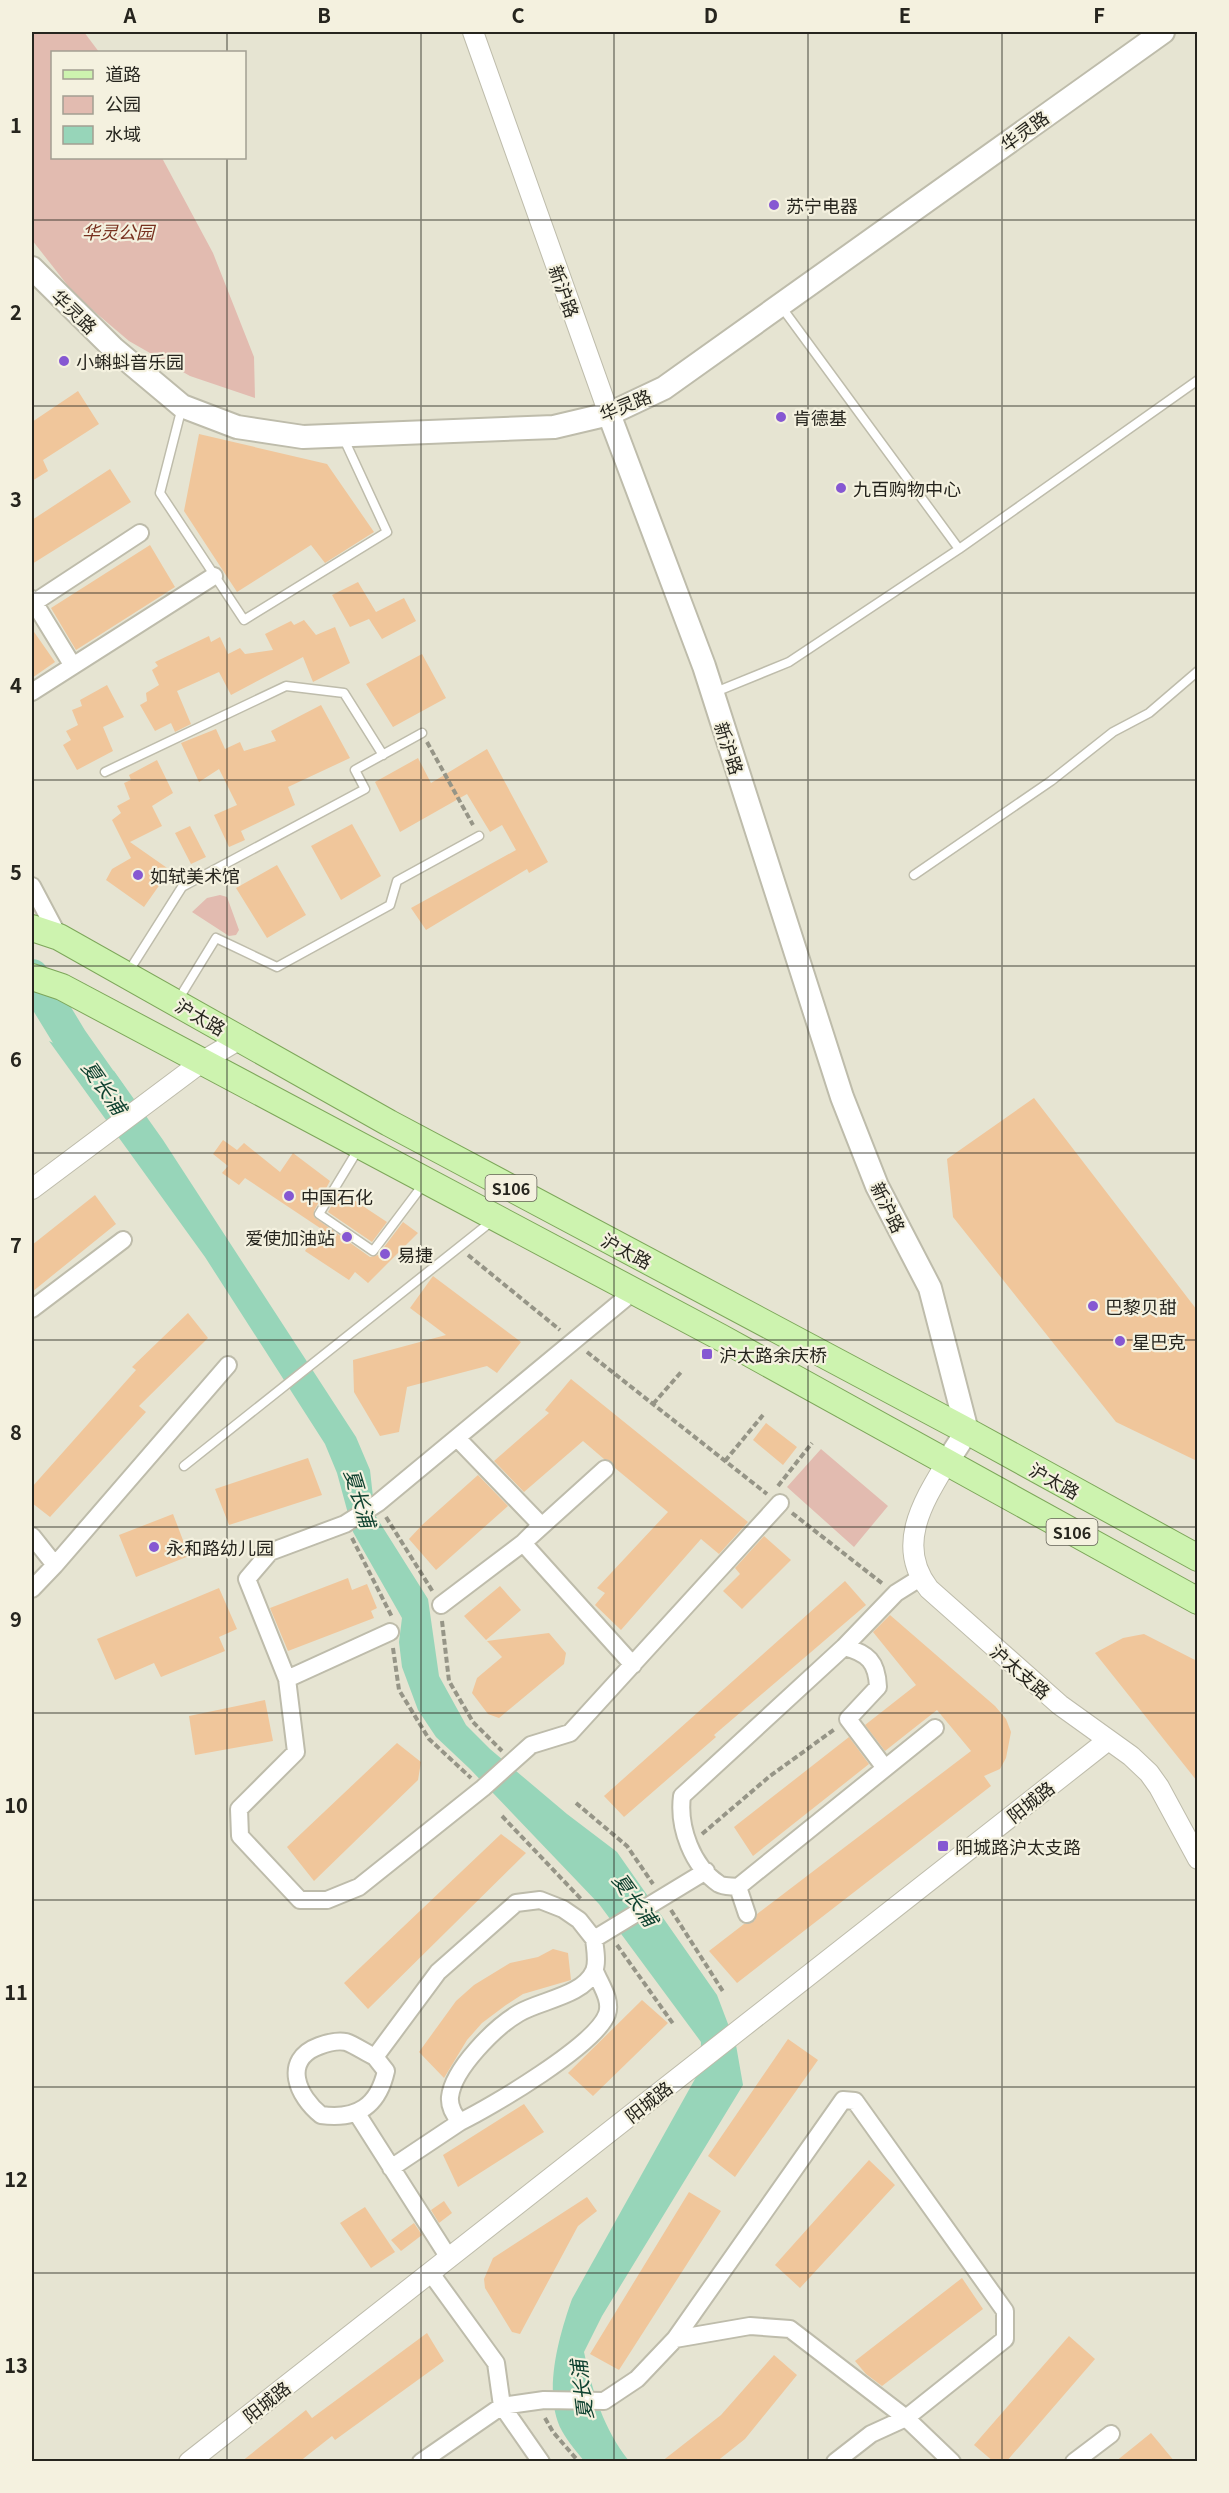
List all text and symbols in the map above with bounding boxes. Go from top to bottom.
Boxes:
text: A [123,0,137,29]
text: B [317,0,331,29]
text: C [511,0,525,29]
text: D [704,0,718,29]
text: E [899,0,911,29]
text: F [1093,0,1105,29]
legend [51,51,246,159]
text: 道路 [105,60,141,86]
text: 公园 [105,90,141,116]
street label: 华灵路 [995,104,1053,156]
text: 1 [10,110,22,139]
text: 水域 [105,120,141,146]
place label: 苏宁电器 [786,192,858,218]
marker: 苏宁电器 [767,198,781,212]
park label: 华灵公园 [82,218,157,244]
street label: 新沪路 [544,261,586,321]
street label: 华灵路 [47,283,103,339]
text: 2 [10,297,22,326]
place label: 小蝌蚪音乐园 [76,348,184,374]
marker: 小蝌蚪音乐园 [57,354,71,368]
street label: 华灵路 [595,382,655,426]
place label: 肯德基 [793,404,847,430]
marker: 肯德基 [774,410,788,424]
place label: 九百购物中心 [853,475,961,501]
marker: 九百购物中心 [834,481,848,495]
text: 3 [10,484,22,513]
text: 4 [10,670,22,699]
street label: 新沪路 [709,718,751,778]
text: 5 [10,857,22,886]
place label: 如轼美术馆 [150,862,240,888]
marker: 如轼美术馆 [131,868,145,882]
street label: 沪太路 [171,991,231,1041]
text: 6 [10,1044,22,1073]
water label: 夏长浦 [76,1054,136,1122]
road number: S106 [486,1175,536,1201]
street label: 新沪路 [865,1177,913,1237]
place label: 中国石化 [301,1183,373,1209]
marker: 中国石化 [282,1189,296,1203]
place label: 爱使加油站 [245,1224,335,1250]
street label: 沪太路 [597,1226,657,1274]
text: 7 [10,1230,22,1259]
marker: 爱使加油站 [340,1230,354,1244]
place label: 易捷 [397,1241,433,1267]
marker: 易捷 [378,1247,392,1261]
place label: 巴黎贝甜 [1105,1293,1177,1319]
marker: 巴黎贝甜 [1086,1299,1100,1313]
place label: 星巴克 [1132,1328,1186,1354]
marker: 星巴克 [1113,1334,1127,1348]
place label: 沪太路余庆桥 [719,1341,827,1367]
marker: 沪太路余庆桥 [700,1347,714,1361]
text: 8 [10,1417,22,1446]
street label: 沪太路 [1025,1456,1085,1504]
water label: 夏长浦 [338,1465,385,1534]
road number: S106 [1046,1519,1098,1545]
place label: 永和路幼儿园 [166,1534,274,1560]
marker: 永和路幼儿园 [147,1540,161,1554]
text: 9 [10,1604,22,1633]
street label: 沪太支路 [985,1638,1057,1704]
street label: 阳城路 [1001,1774,1059,1828]
text: 10 [4,1790,28,1819]
place label: 阳城路沪太支路 [955,1833,1081,1859]
marker: 阳城路沪太支路 [936,1839,950,1853]
water label: 夏长浦 [607,1866,667,1934]
text: 11 [4,1977,28,2006]
street label: 阳城路 [619,2074,677,2128]
text: 12 [4,2164,28,2193]
text: 13 [4,2350,28,2379]
water label: 夏长浦 [563,2355,599,2422]
street label: 阳城路 [237,2374,295,2428]

